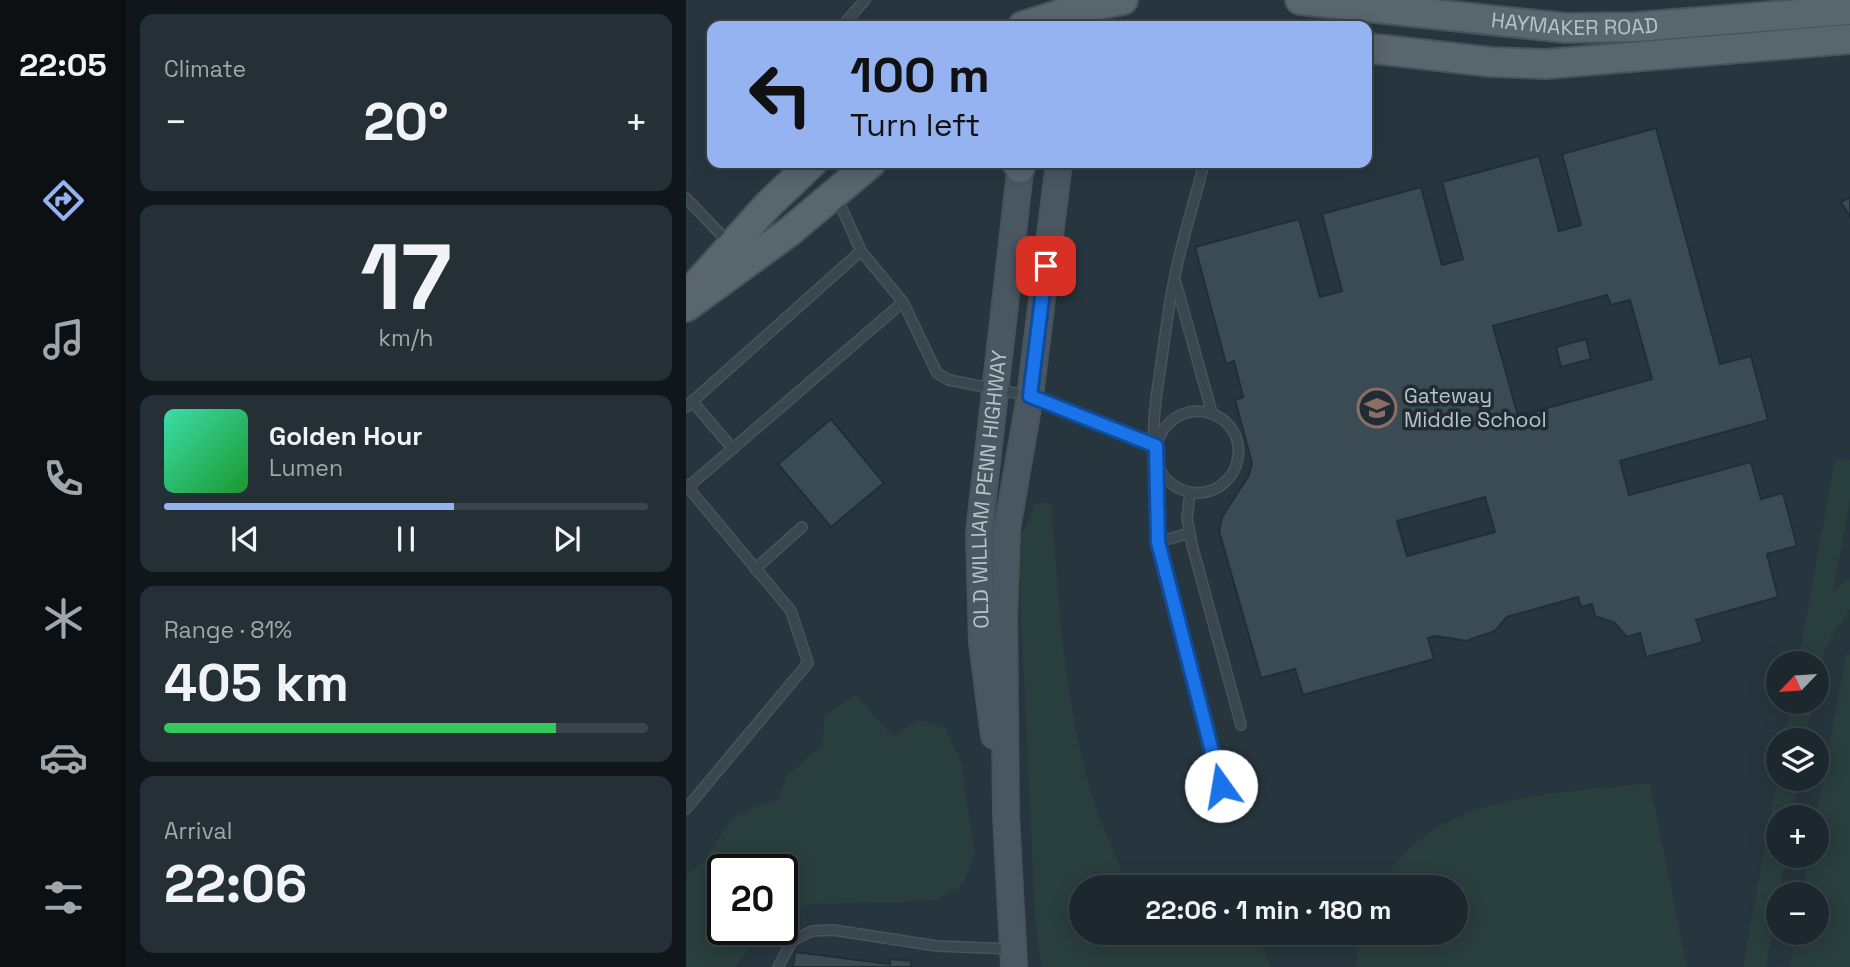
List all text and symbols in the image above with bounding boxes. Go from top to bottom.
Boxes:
street label: HAYMAKER ROAD [1490,6,1659,41]
text: 100 m [850,44,990,106]
text: 22:05 [19,45,107,85]
icon: left [735,49,826,140]
text: Climate [164,54,246,84]
text: 20° [363,89,449,155]
text: − [164,98,188,146]
text: + [624,98,648,146]
text: Turn left [850,105,980,145]
icon: directions [39,176,88,225]
text: 17 [360,219,452,336]
pin [1016,236,1076,296]
icon: arrive [1027,247,1065,285]
icon: music [39,315,88,364]
text: km/h [379,323,433,353]
street label: OLD WILLIAM PENN HIGHWAY [965,348,1013,629]
place label: Gateway Middle School [1404,382,1547,433]
school or university icon: Gateway Middle School [1356,387,1398,429]
text: Golden Hour [269,419,423,453]
text: Lumen [269,453,343,483]
icon: phone [39,454,88,503]
icon: previous [226,520,264,558]
icon: pause [387,520,425,558]
icon: next [548,520,586,558]
icon: climate [39,594,88,643]
text: Range · 81% [164,615,292,645]
text: 405 km [164,650,349,716]
north arrow [1766,651,1829,714]
map controls [1766,651,1829,945]
button: layers [1766,728,1829,791]
icon: car [39,733,88,782]
position arrow [1184,749,1258,823]
button: + [1766,805,1829,868]
text: Arrival [164,816,232,846]
text: 22:06 [164,851,307,917]
speed limit sign: 20 [707,854,798,945]
icon: filters [39,873,88,922]
button: − [1766,882,1829,945]
text: 22:06 · 1 min · 180 m [1146,893,1391,927]

